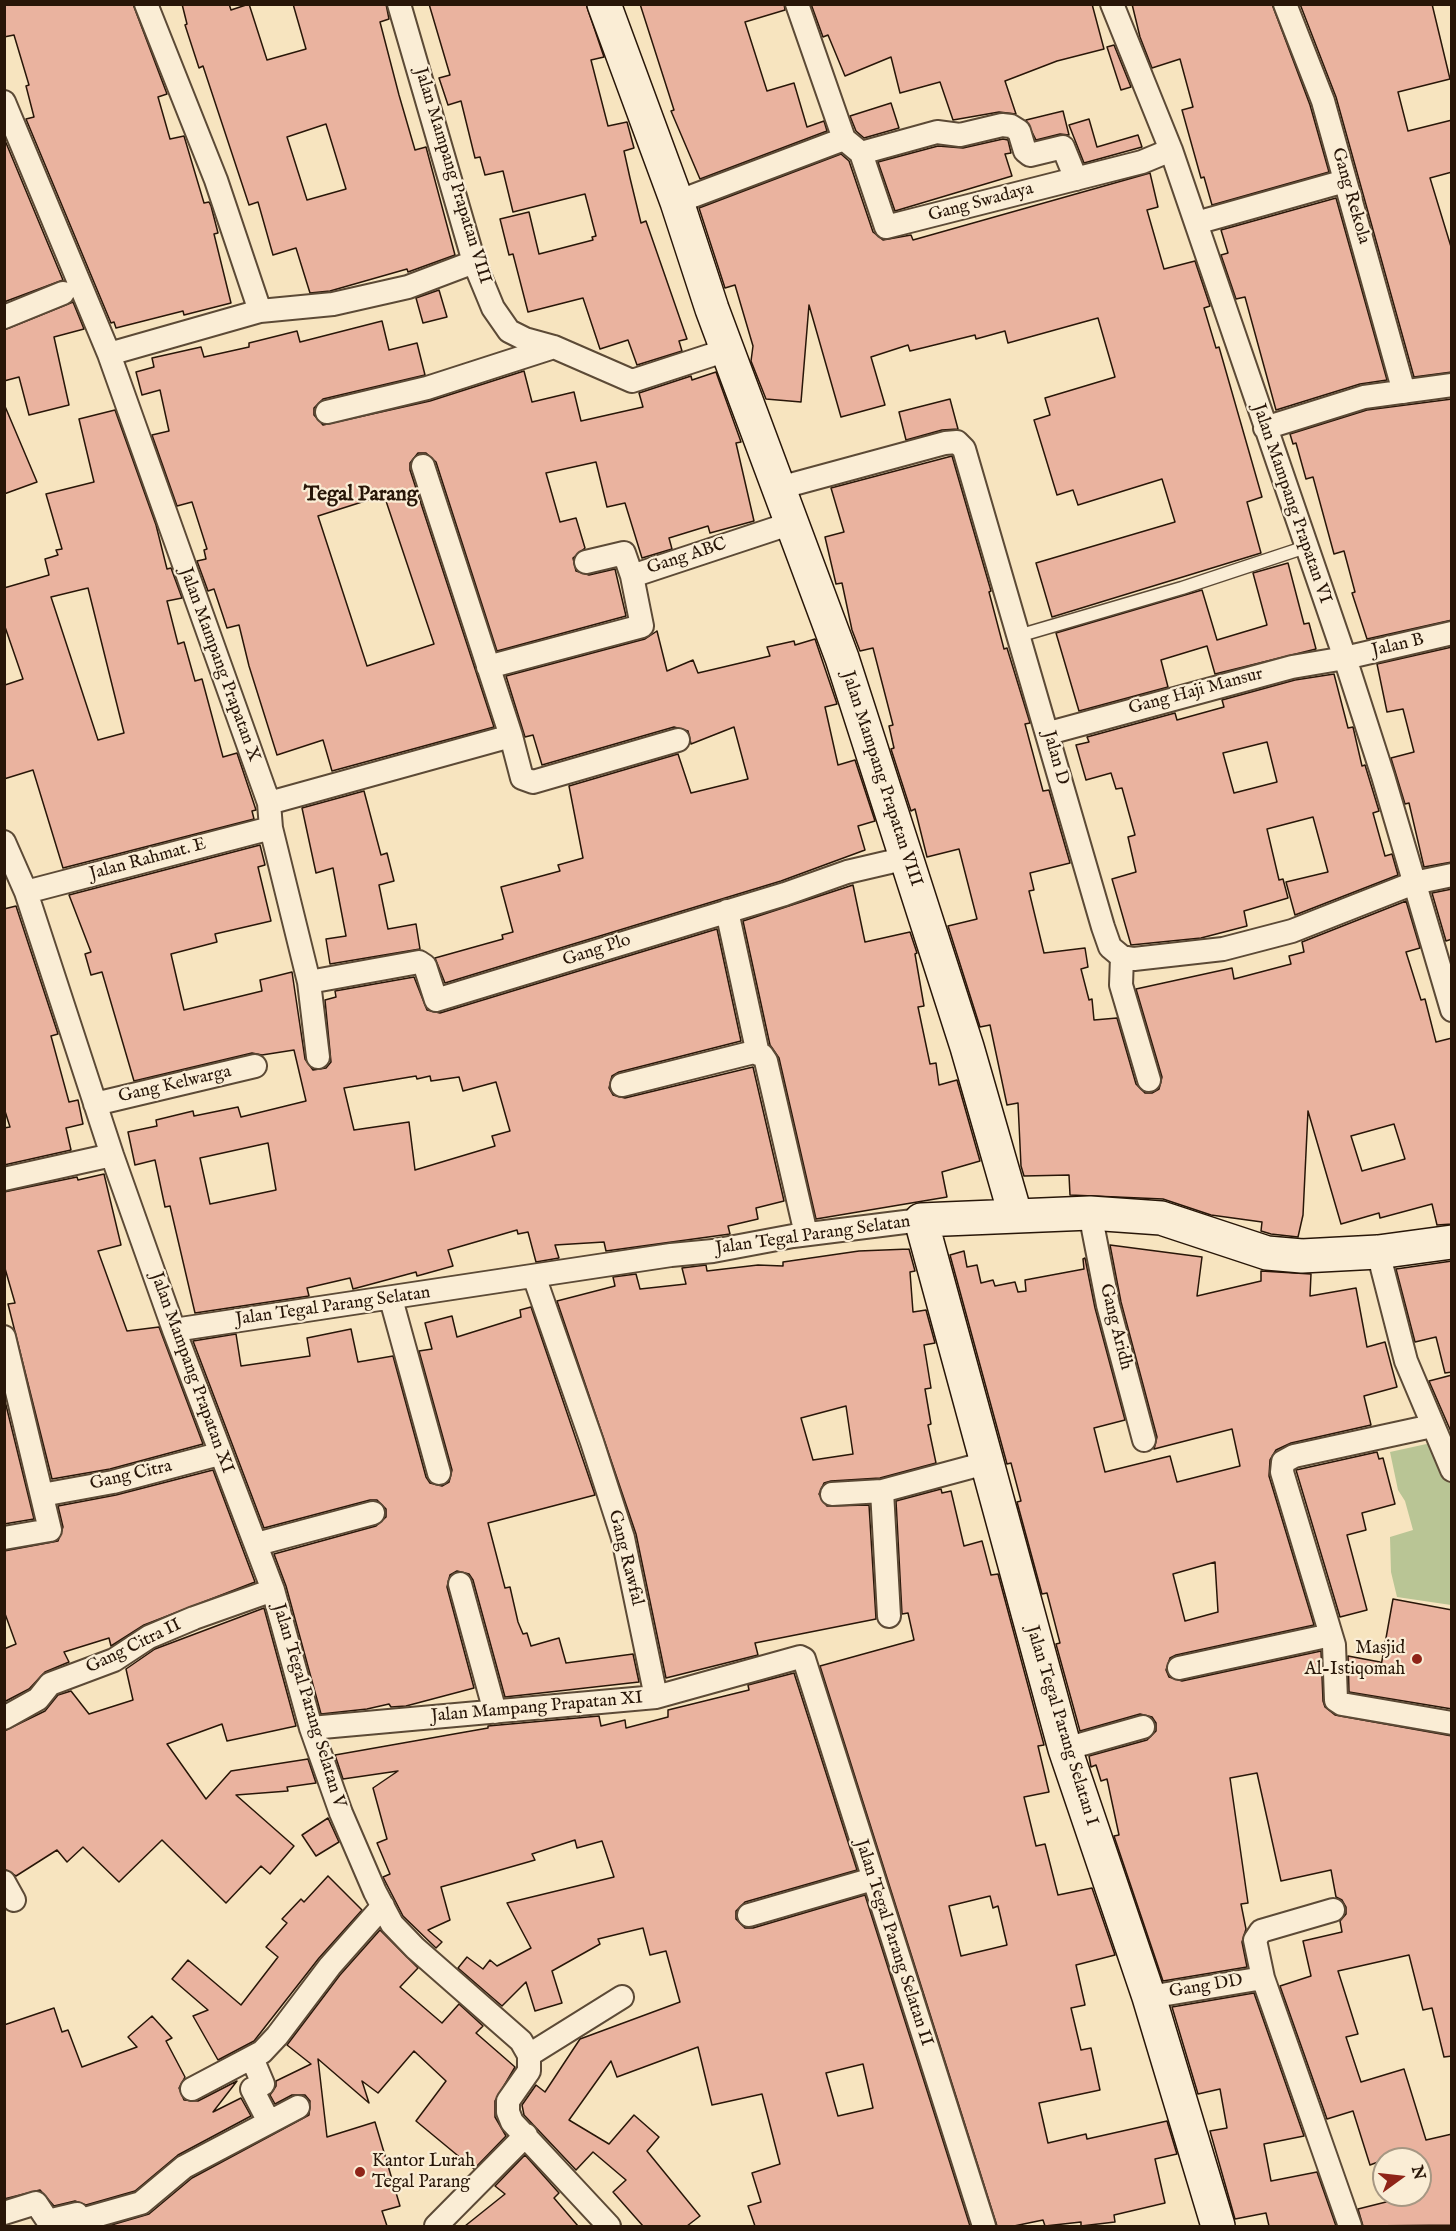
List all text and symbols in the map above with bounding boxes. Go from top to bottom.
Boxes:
street label: Jalan Mampang Prapatan VIII [409,65,495,287]
street label: Gang Rekola [1326,145,1374,247]
street label: Gang Swadaya [926,179,1036,227]
street label: Jalan Mampang Prapatan VI [1247,401,1335,607]
district label: Tegal Parang [304,483,418,509]
street label: Gang ABC [645,534,729,580]
street label: Jalan Mampang Prapatan X [174,565,264,765]
street label: Jalan B [1370,630,1426,662]
street label: Gang Haji Mansur [1126,664,1266,720]
street label: Jalan Mampang Prapatan VIII [836,669,926,889]
street label: Jalan D [1037,728,1073,788]
street label: Jalan Rahmat. E [87,834,209,886]
street label: Gang Plo [560,930,634,972]
street label: Gang Kelwarga [117,1062,233,1108]
street label: Jalan Tegal Parang Selatan [714,1212,912,1260]
street label: Jalan Mampang Prapatan XI [145,1270,237,1476]
street label: Gang Aridh [1094,1282,1136,1372]
street label: Jalan Tegal Parang Selatan [234,1283,432,1331]
street label: Gang Citra [88,1456,174,1496]
street label: Gang Rawfal [603,1508,647,1608]
street label: Jalan Tegal Parang Selatan V [267,1601,349,1811]
street label: Gang Citra II [83,1615,185,1679]
street label: Jalan Tegal Parang Selatan I [1020,1623,1102,1829]
place label: Masjid Al-Istiqomah [1305,1638,1405,1680]
marker: Masjid Al-Istiqomah [1410,1652,1424,1666]
street label: Jalan Mampang Prapatan XI [430,1688,644,1728]
street label: Jalan Tegal Parang Selatan II [849,1837,937,2049]
street label: Gang DD [1168,1971,1244,2003]
north arrow [1372,2147,1432,2207]
place label: Kantor Lurah Tegal Parang [372,2151,475,2194]
text: N [1406,2164,1429,2182]
marker: Kantor Lurah Tegal Parang [353,2165,367,2179]

